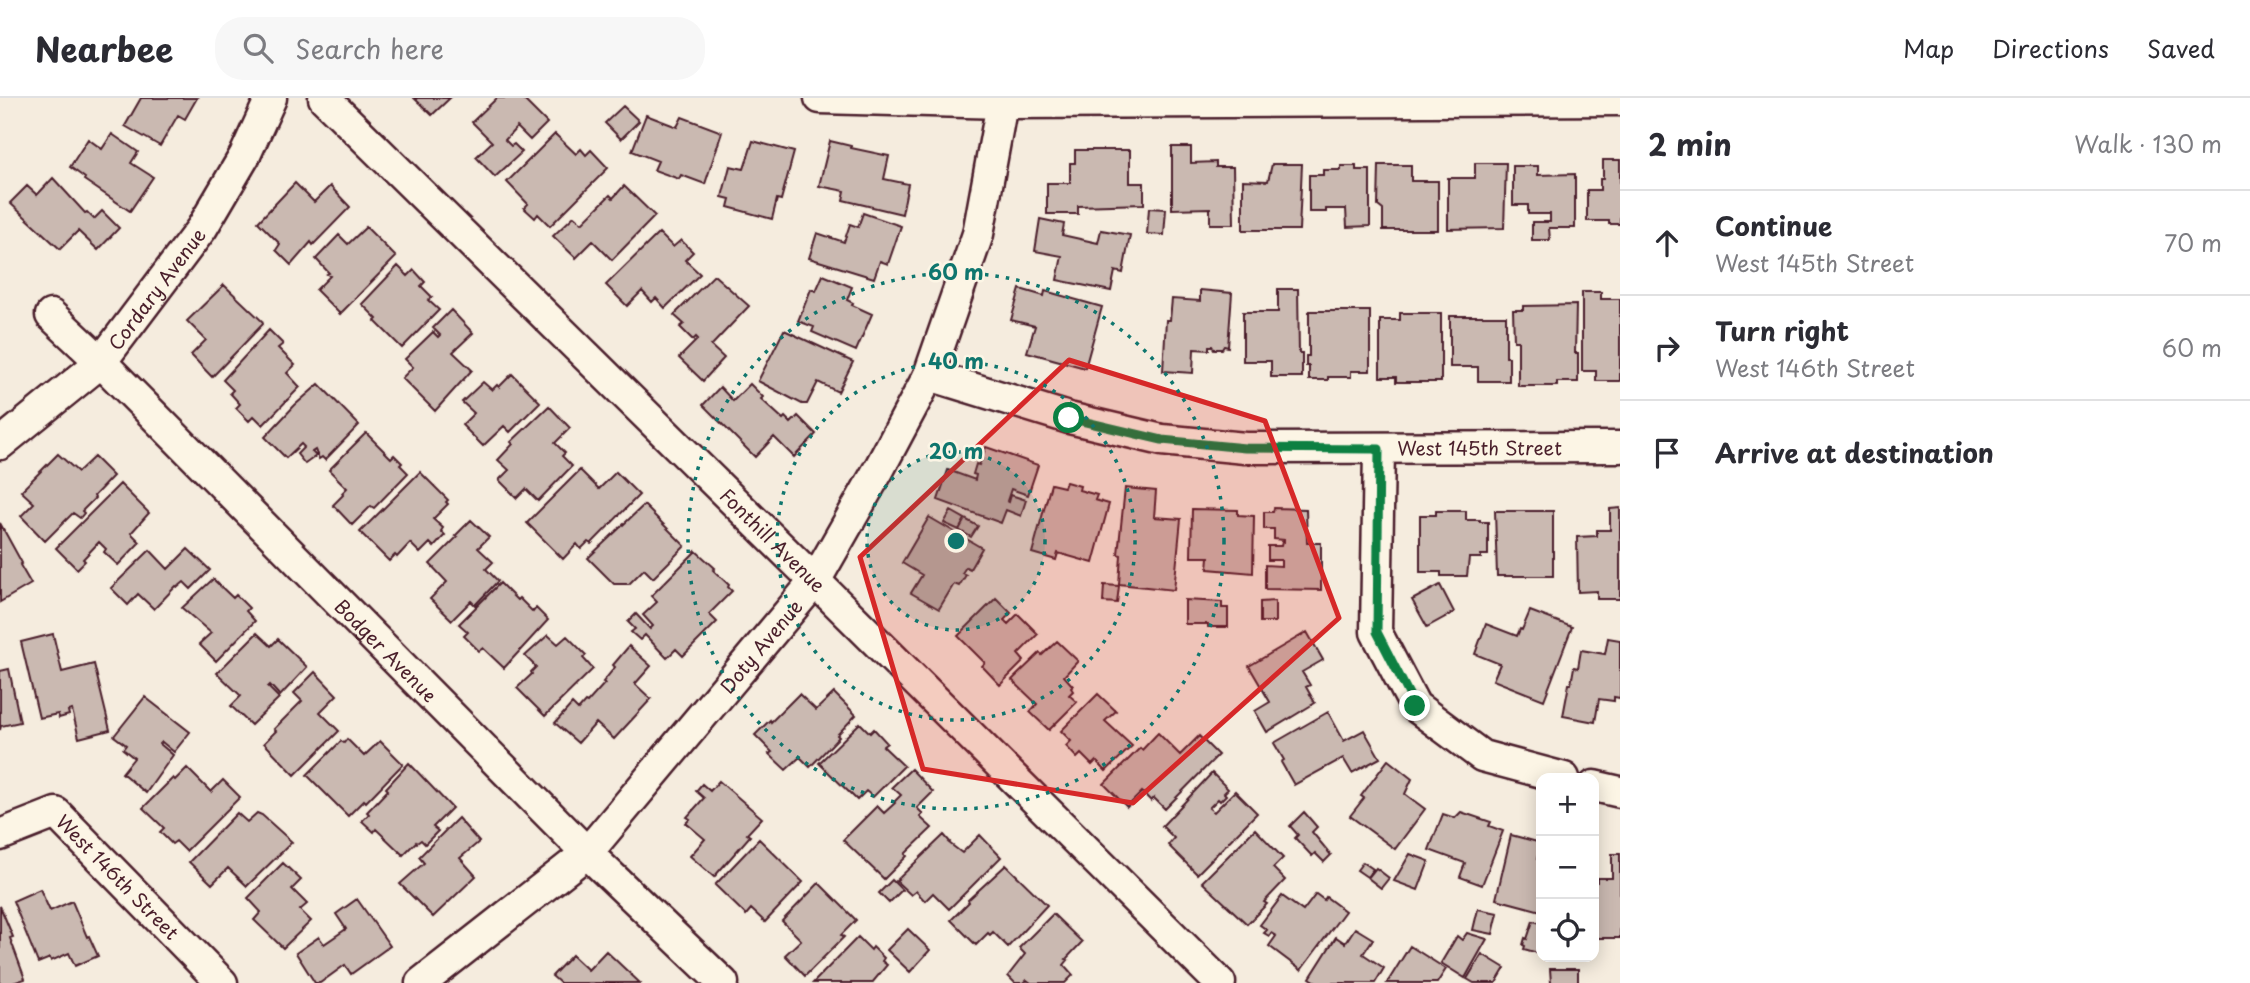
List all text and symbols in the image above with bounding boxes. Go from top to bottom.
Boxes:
search box [215,17,705,80]
text: Nearbee [35,23,173,73]
icon: search [239,29,277,67]
text: Search here [295,29,444,68]
text: Map [1903,30,1954,66]
text: Directions [1992,30,2109,66]
text: Saved [2147,30,2215,66]
text: 2 min [1648,121,1732,166]
text: Walk · 130 m [2074,126,2222,161]
text: Continue [1715,206,1832,245]
street label: Cordary Avenue [101,222,212,356]
icon: ahead [1648,224,1686,262]
text: 70 m [2164,225,2222,260]
text: West 145th Street [1715,245,1914,280]
text: 60 m [928,255,984,287]
text: Turn right [1715,311,1849,350]
icon: right [1648,329,1686,367]
text: 60 m [2162,330,2222,365]
text: 40 m [928,344,984,376]
text: West 146th Street [1715,350,1915,385]
route start [1053,402,1084,433]
street label: West 145th Street [1397,433,1562,462]
text: Arrive at destination [1715,433,1994,472]
text: 20 m [929,434,983,466]
icon: arrive [1648,434,1686,472]
street label: Fonthill Avenue [714,481,832,598]
centre of rings [944,529,968,553]
street label: Bodger Avenue [329,592,444,708]
street label: Doty Avenue [713,593,808,699]
route end [1399,690,1430,721]
map controls [1536,773,1599,962]
button: + [1536,773,1599,836]
street label: West 146th Street [50,808,186,946]
button: − [1536,836,1599,899]
button: locate [1536,899,1599,962]

